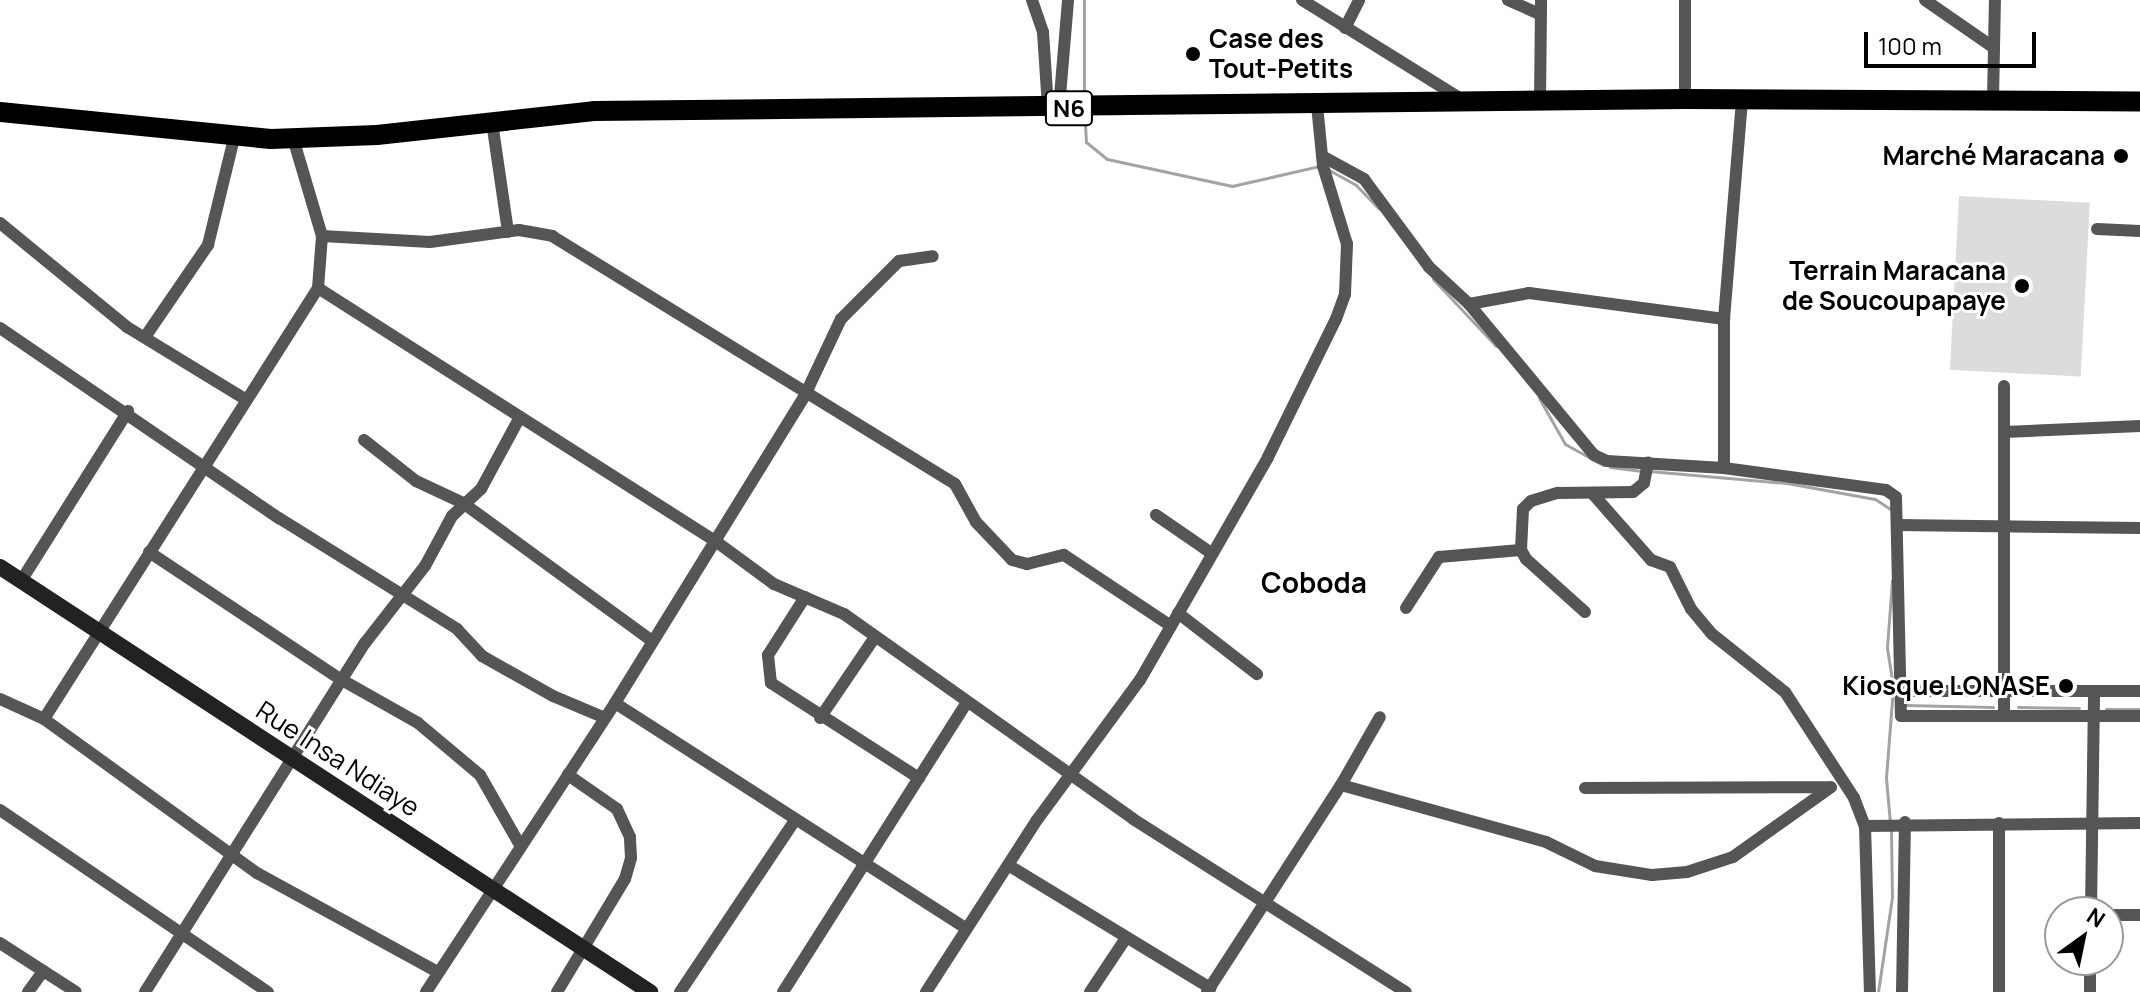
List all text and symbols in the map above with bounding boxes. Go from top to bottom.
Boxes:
scale bar [1868,16,2040,66]
place label: Case des Tout-Petits [1209,23,1353,84]
text: 100 m [1878,29,1942,62]
marker: Case des Tout-Petits [1184,45,1202,63]
road number: N6 [1043,88,1095,128]
place label: Marché Maracana [1882,140,2105,172]
marker: Marché Maracana [2112,147,2130,165]
place label: Terrain Maracana de Soucoupapaye [1782,255,2006,316]
marker: Terrain Maracana de Soucoupapaye [2013,277,2031,295]
district label: Coboda [1261,565,1367,599]
place label: Kiosque LONASE [1842,670,2050,702]
marker: Kiosque LONASE [2057,677,2075,695]
street label: Rue Insa Ndiaye [251,695,425,823]
north arrow [2044,896,2124,976]
text: N [2081,901,2111,934]

